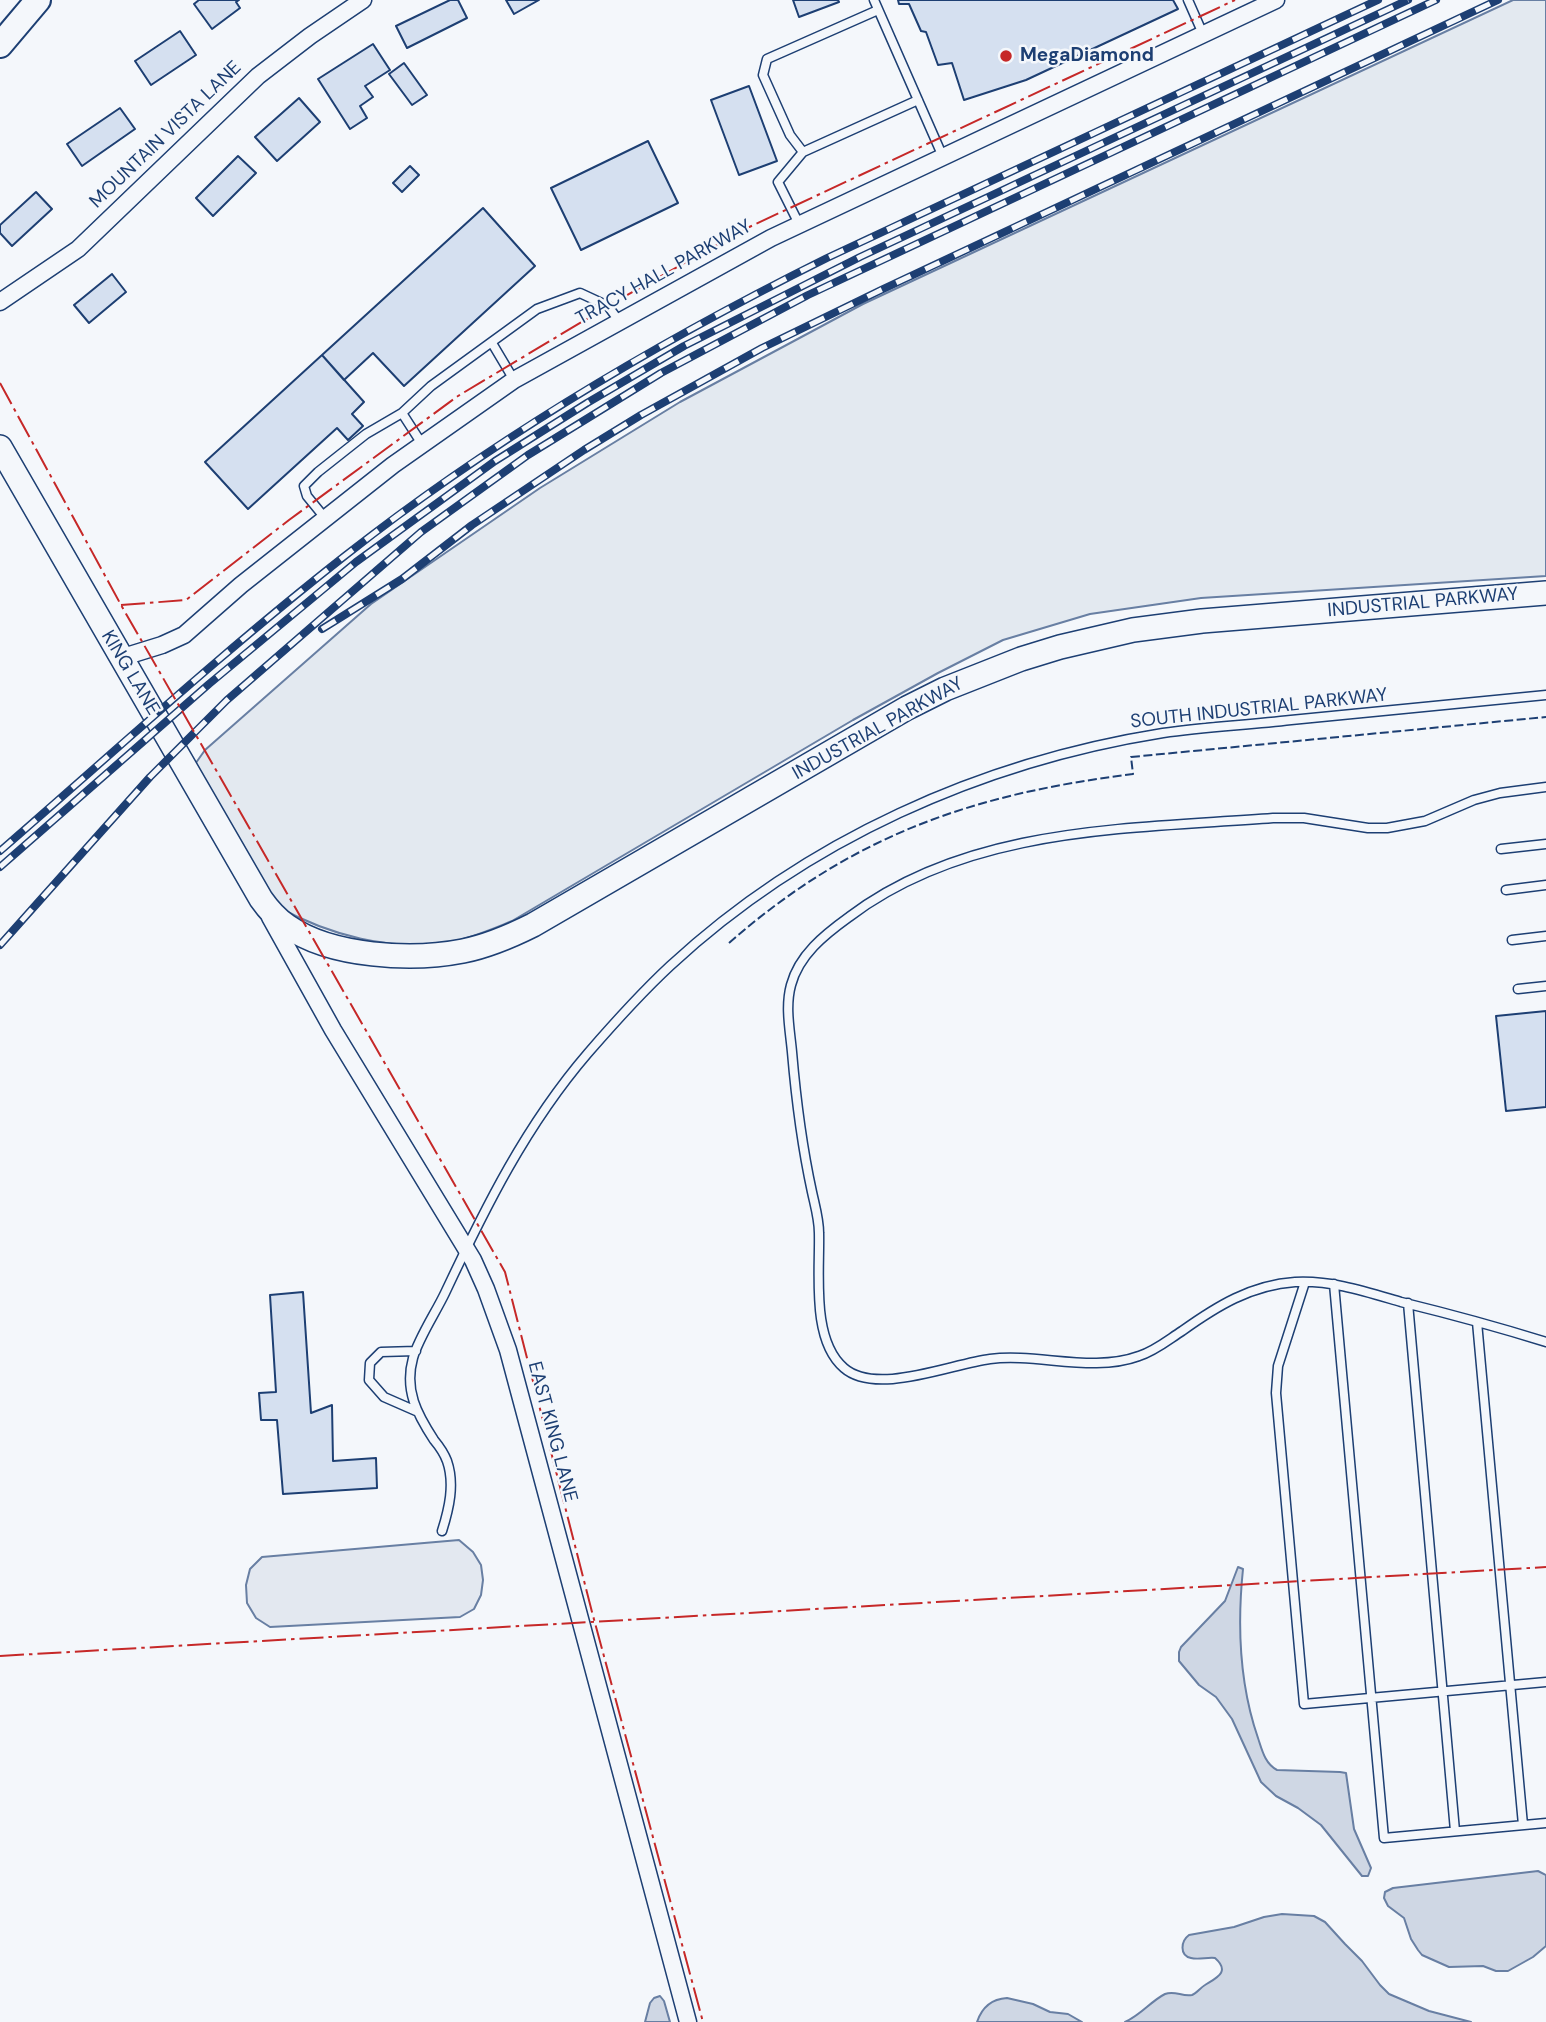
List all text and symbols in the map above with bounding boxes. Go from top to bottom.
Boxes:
place label: MegaDiamond [1020,45,1154,67]
marker: MegaDiamond [998,48,1014,64]
street label: MOUNTAIN VISTA LANE [85,57,247,213]
street label: TRACY HALL PARKWAY [572,215,756,331]
street label: INDUSTRIAL PARKWAY [1327,583,1519,623]
street label: KING LANE [96,627,164,719]
street label: INDUSTRIAL PARKWAY [789,673,967,785]
street label: SOUTH INDUSTRIAL PARKWAY [1129,684,1389,734]
street label: EAST KING LANE [522,1359,582,1505]

